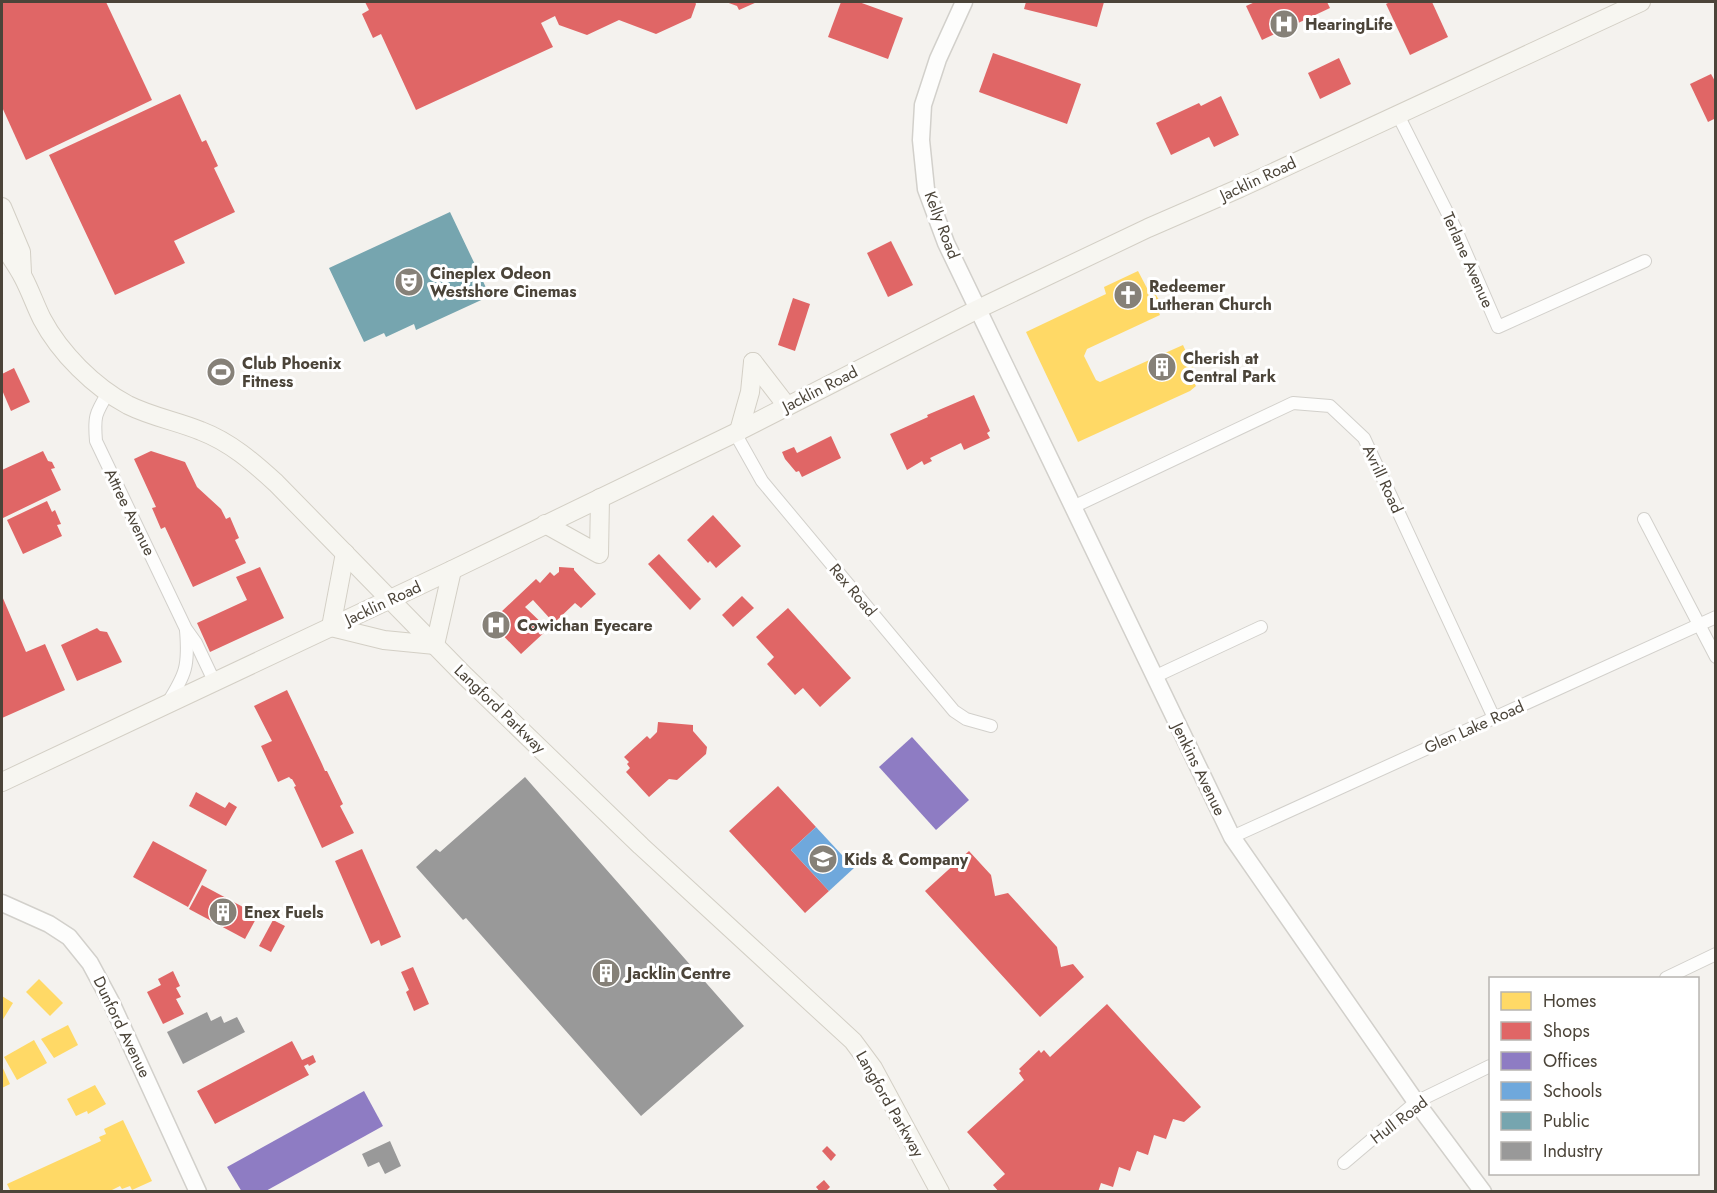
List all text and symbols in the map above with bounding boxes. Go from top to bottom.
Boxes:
hospital icon: HearingLife [1268,8,1300,40]
place label: HearingLife [1305,13,1393,36]
street label: Jacklin Road [1214,151,1300,208]
street label: Kelly Road [919,188,965,262]
street label: Terlane Avenue [1437,209,1499,311]
place label: Cineplex Odeon Westshore Cinemas [430,262,577,303]
theatre icon: Cineplex Odeon Westshore Cinemas [393,266,425,298]
place label: Redeemer Lutheran Church [1149,275,1272,316]
church icon: Redeemer Lutheran Church [1112,279,1144,311]
place label: Cherish at Central Park [1183,347,1277,388]
building icon: Cherish at Central Park [1146,351,1178,383]
place label: Club Phoenix Fitness [242,352,342,393]
sports icon: Club Phoenix Fitness [205,356,237,388]
street label: Jacklin Road [777,360,862,419]
street label: Avrill Road [1357,441,1409,517]
street label: Attree Avenue [99,464,161,560]
street label: Rex Road [824,558,882,622]
street label: Jacklin Road [339,575,425,632]
hospital icon: Cowichan Eyecare [480,609,512,641]
place label: Cowichan Eyecare [517,614,653,637]
street label: Langford Parkway [449,659,552,759]
street label: Glen Lake Road [1421,695,1527,759]
street label: Jenkins Avenue [1166,717,1232,820]
school or university icon: Kids & Company [807,843,839,875]
place label: Kids & Company [844,848,969,871]
building icon: Enex Fuels [207,896,239,928]
place label: Enex Fuels [244,901,324,924]
building icon: Jacklin Centre [590,957,622,989]
place label: Jacklin Centre [624,962,731,985]
street label: Dunford Avenue [87,972,157,1082]
legend [1489,977,1699,1175]
text: Homes [1543,988,1596,1014]
text: Shops [1543,1018,1590,1044]
street label: Langford Parkway [850,1047,930,1162]
text: Offices [1543,1048,1597,1074]
text: Schools [1543,1078,1602,1104]
street label: Hull Road [1366,1091,1432,1149]
text: Public [1543,1108,1590,1134]
text: Industry [1543,1138,1603,1164]

